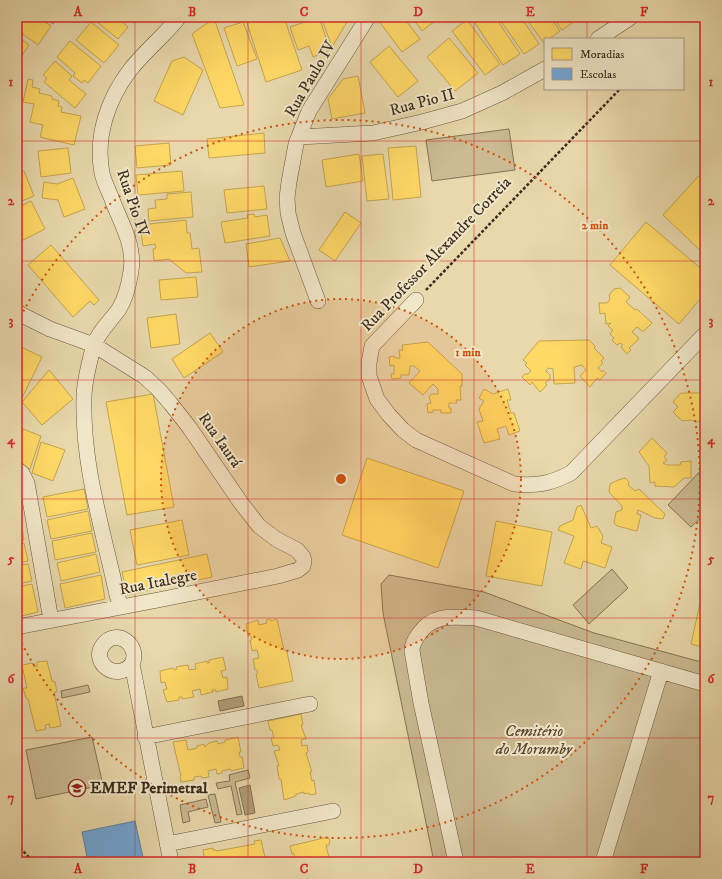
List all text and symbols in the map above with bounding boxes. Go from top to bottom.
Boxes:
text: A [73,4,83,20]
text: B [188,4,196,20]
text: C [300,4,309,20]
text: D [413,4,423,20]
text: E [525,4,535,20]
text: F [640,4,649,20]
street label: Rua Paulo IV [280,36,340,121]
legend [544,38,684,90]
text: Moradias [580,47,624,62]
text: Escolas [580,67,616,82]
text: 1 [9,74,14,90]
text: 1 [709,74,714,90]
street label: Rua Pio II [387,84,457,120]
street label: Rua Pio IV [112,167,154,240]
street label: Rua Professor Alexandre Correia [357,172,515,336]
text: 2 [8,193,15,209]
text: 2 [708,193,715,209]
text: 2 min [582,218,609,233]
text: 3 [9,313,14,329]
text: 3 [709,313,714,329]
text: 1 min [455,345,481,360]
street label: Rua Iaurá [194,409,246,471]
text: 4 [6,432,15,449]
text: 4 [706,432,715,449]
centre of rings [334,472,348,486]
text: 5 [7,551,15,567]
text: 5 [707,551,715,567]
street label: Rua Italegre [118,565,199,599]
text: 6 [8,671,16,687]
text: 6 [708,671,716,687]
park label: Cemitério do Morumby [495,721,574,759]
school or university icon: EMEF Perimetral [67,778,87,798]
place label: EMEF Perimetral [90,778,209,798]
text: 7 [8,790,15,806]
text: 7 [708,790,715,806]
text: A [73,861,83,877]
text: B [188,861,196,877]
text: C [300,861,309,877]
text: D [413,861,423,877]
text: E [525,861,535,877]
text: F [640,861,649,877]

